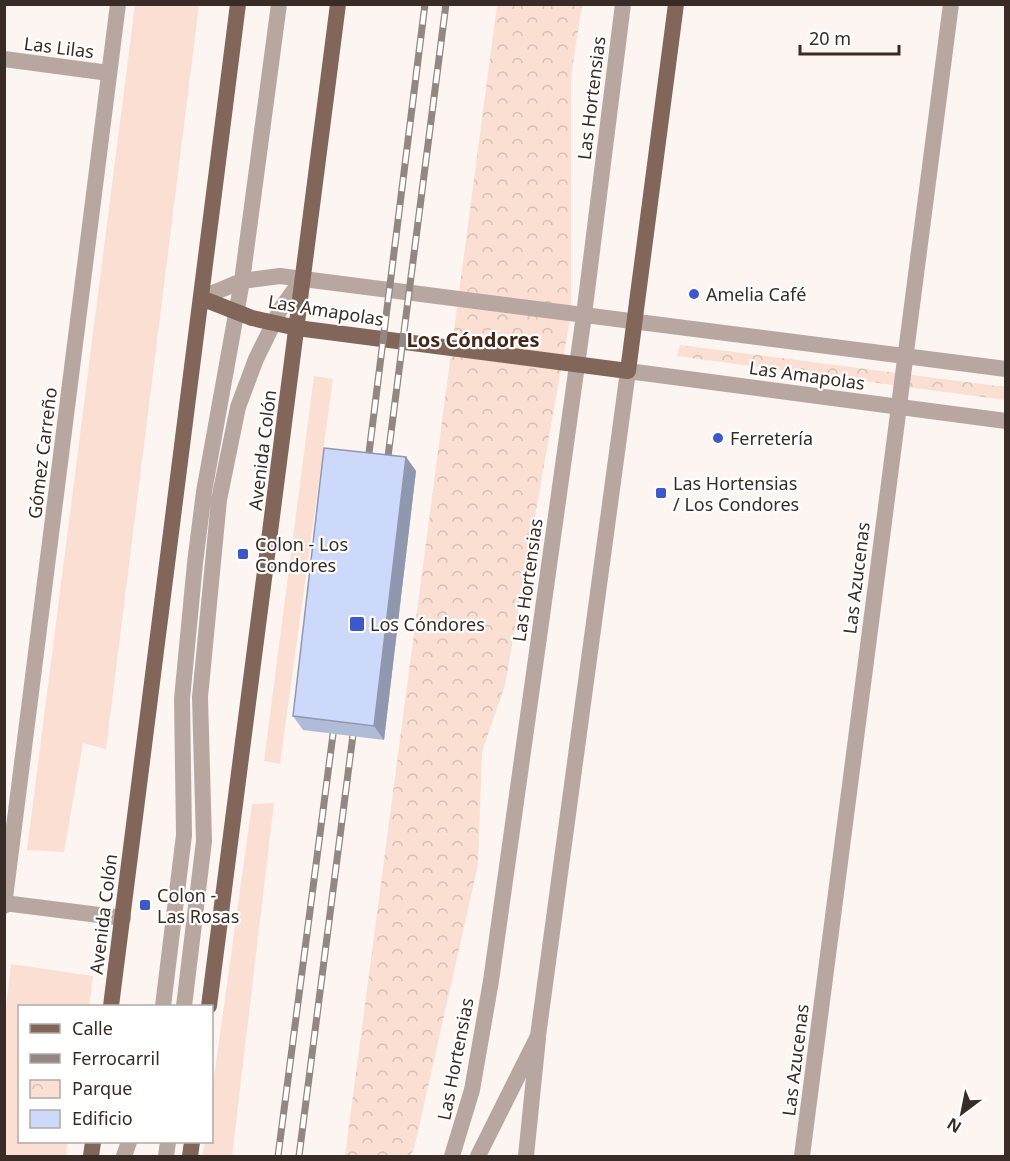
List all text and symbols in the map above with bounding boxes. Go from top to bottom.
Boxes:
scale bar [800,18,899,56]
text: 20 m [809,26,851,50]
street label: Las Lilas [23,31,95,63]
street label: Las Hortensias [572,35,610,161]
place label: Amelia Café [706,282,806,306]
marker: Amelia Café [687,287,701,301]
street label: Las Amapolas [267,289,385,331]
district label: Los Cóndores [407,326,539,353]
street label: Las Amapolas [748,355,866,395]
street label: Gómez Carreño [22,386,62,520]
street label: Avenida Colón [243,388,281,512]
place label: Ferretería [730,426,813,450]
marker: Ferretería [711,431,725,445]
place label: Las Hortensias / Los Condores [673,471,799,516]
marker: Las Hortensias / Los Condores [654,486,668,500]
street label: Las Hortensias [506,517,548,643]
street label: Las Azucenas [837,521,875,635]
place label: Colon - Los Condores [255,532,348,577]
marker: Colon - Los Condores [236,547,250,561]
place label: Los Cóndores [370,612,485,636]
marker: Los Cóndores [348,615,366,633]
street label: Avenida Colón [84,852,122,976]
place label: Colon - Las Rosas [157,883,239,928]
marker: Colon - Las Rosas [138,898,152,912]
street label: Las Hortensias [431,996,479,1122]
street label: Las Azucenas [776,1003,814,1117]
legend [18,1005,213,1143]
text: Calle [72,1016,113,1040]
text: Ferrocarril [72,1046,160,1070]
text: Parque [72,1076,132,1100]
north arrow [932,1083,992,1143]
text: Edificio [72,1106,133,1130]
text: N [943,1113,965,1138]

